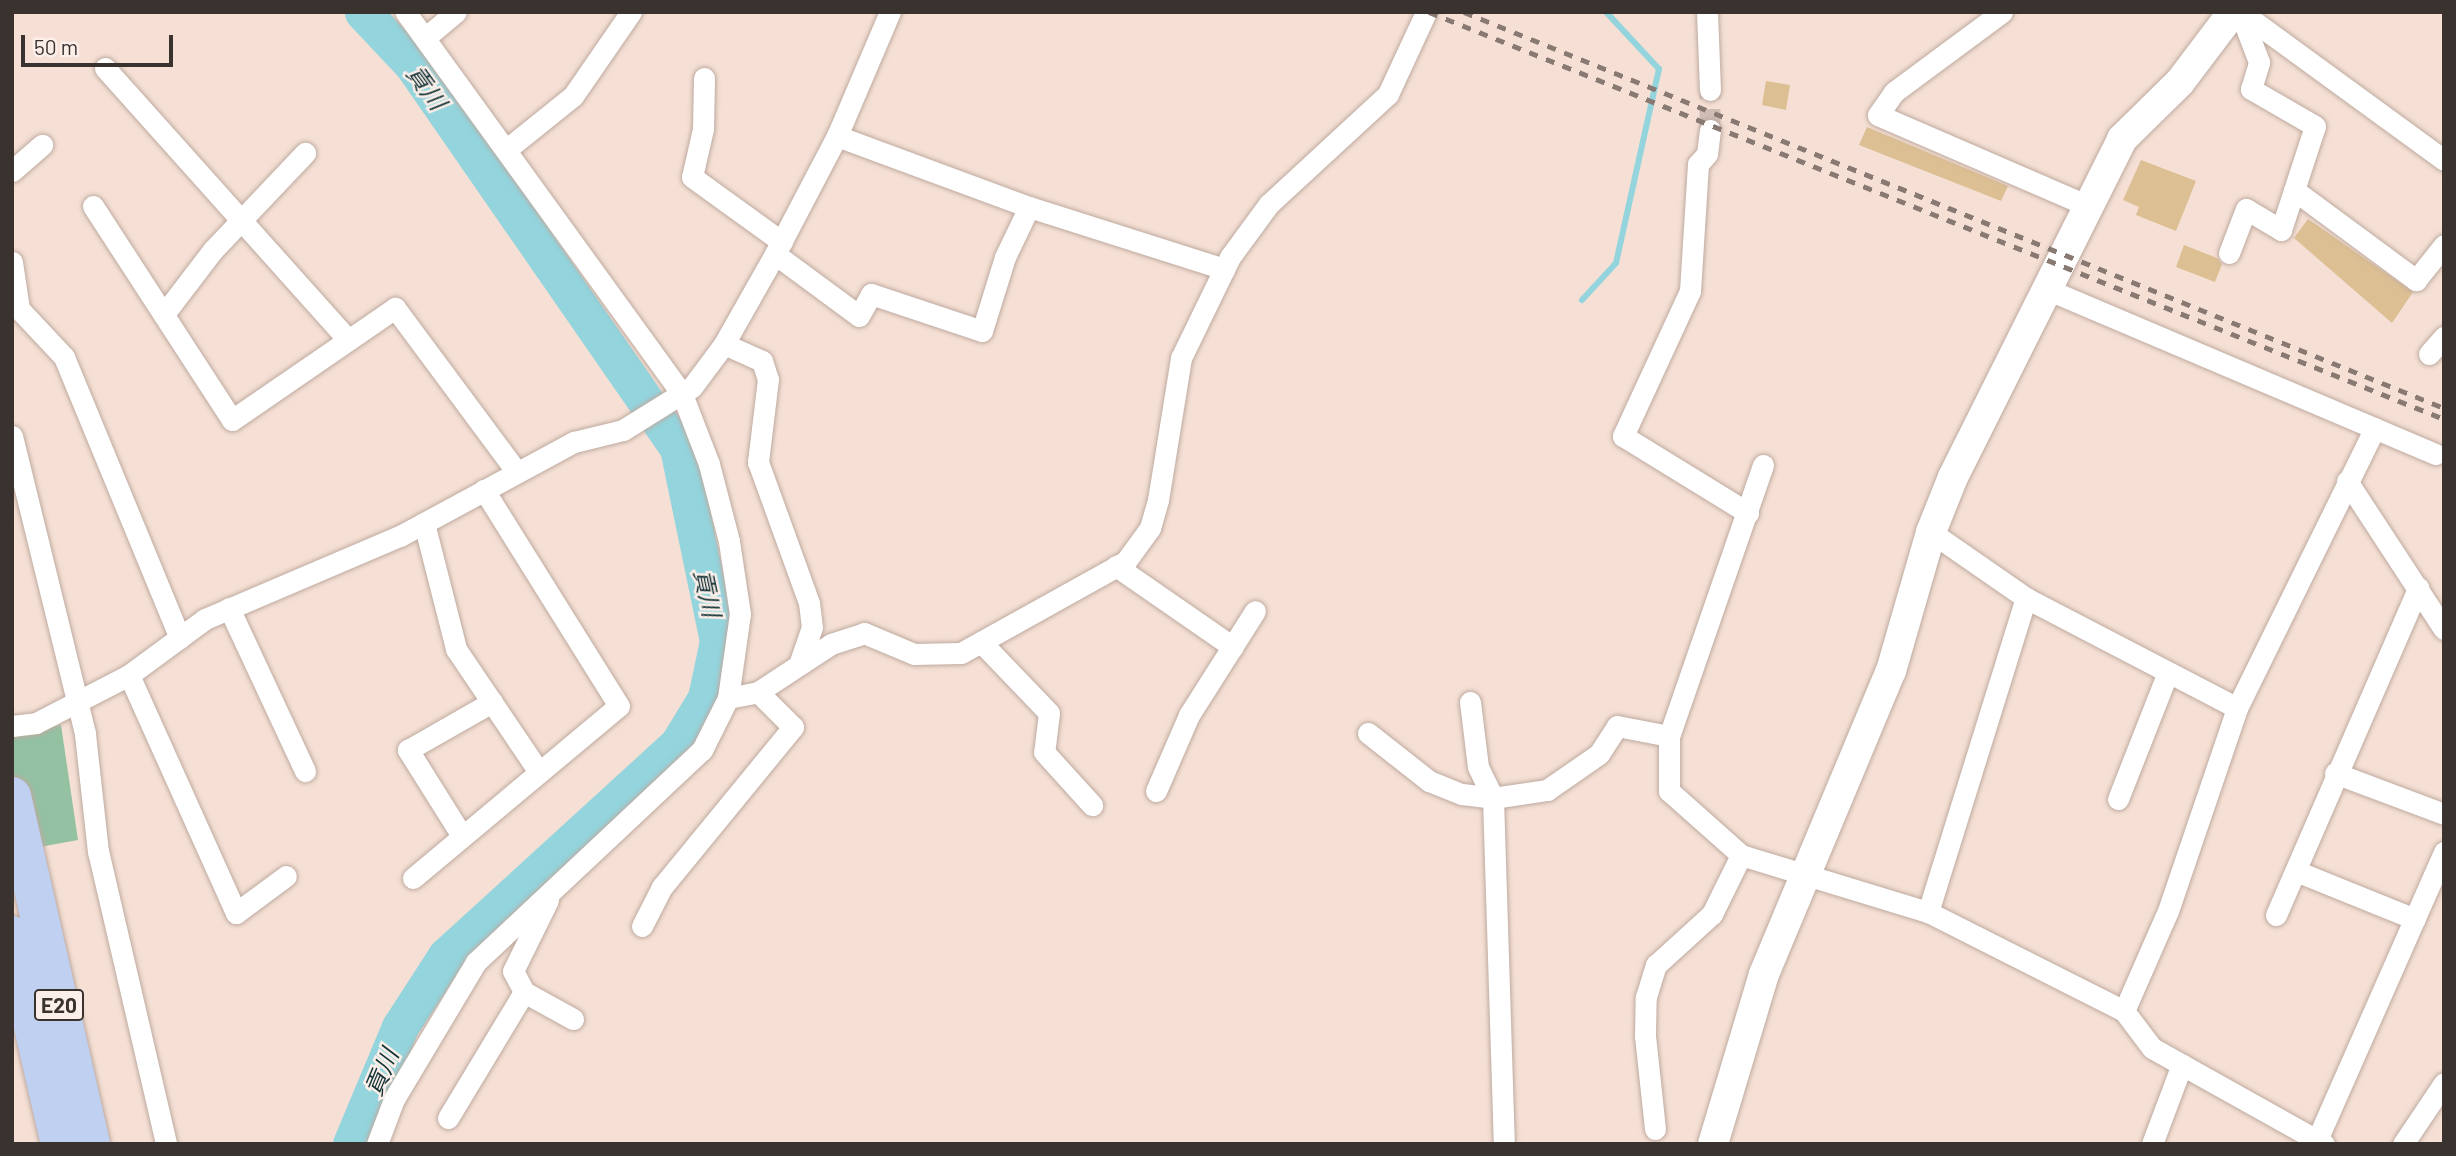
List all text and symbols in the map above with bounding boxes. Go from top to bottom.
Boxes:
scale bar [24,21,177,65]
text: 50 m [34,34,78,59]
water label: 貢川 [401,59,453,115]
water label: 貢川 [689,567,727,619]
road number: E20 [33,988,85,1023]
water label: 貢川 [358,1044,404,1100]

